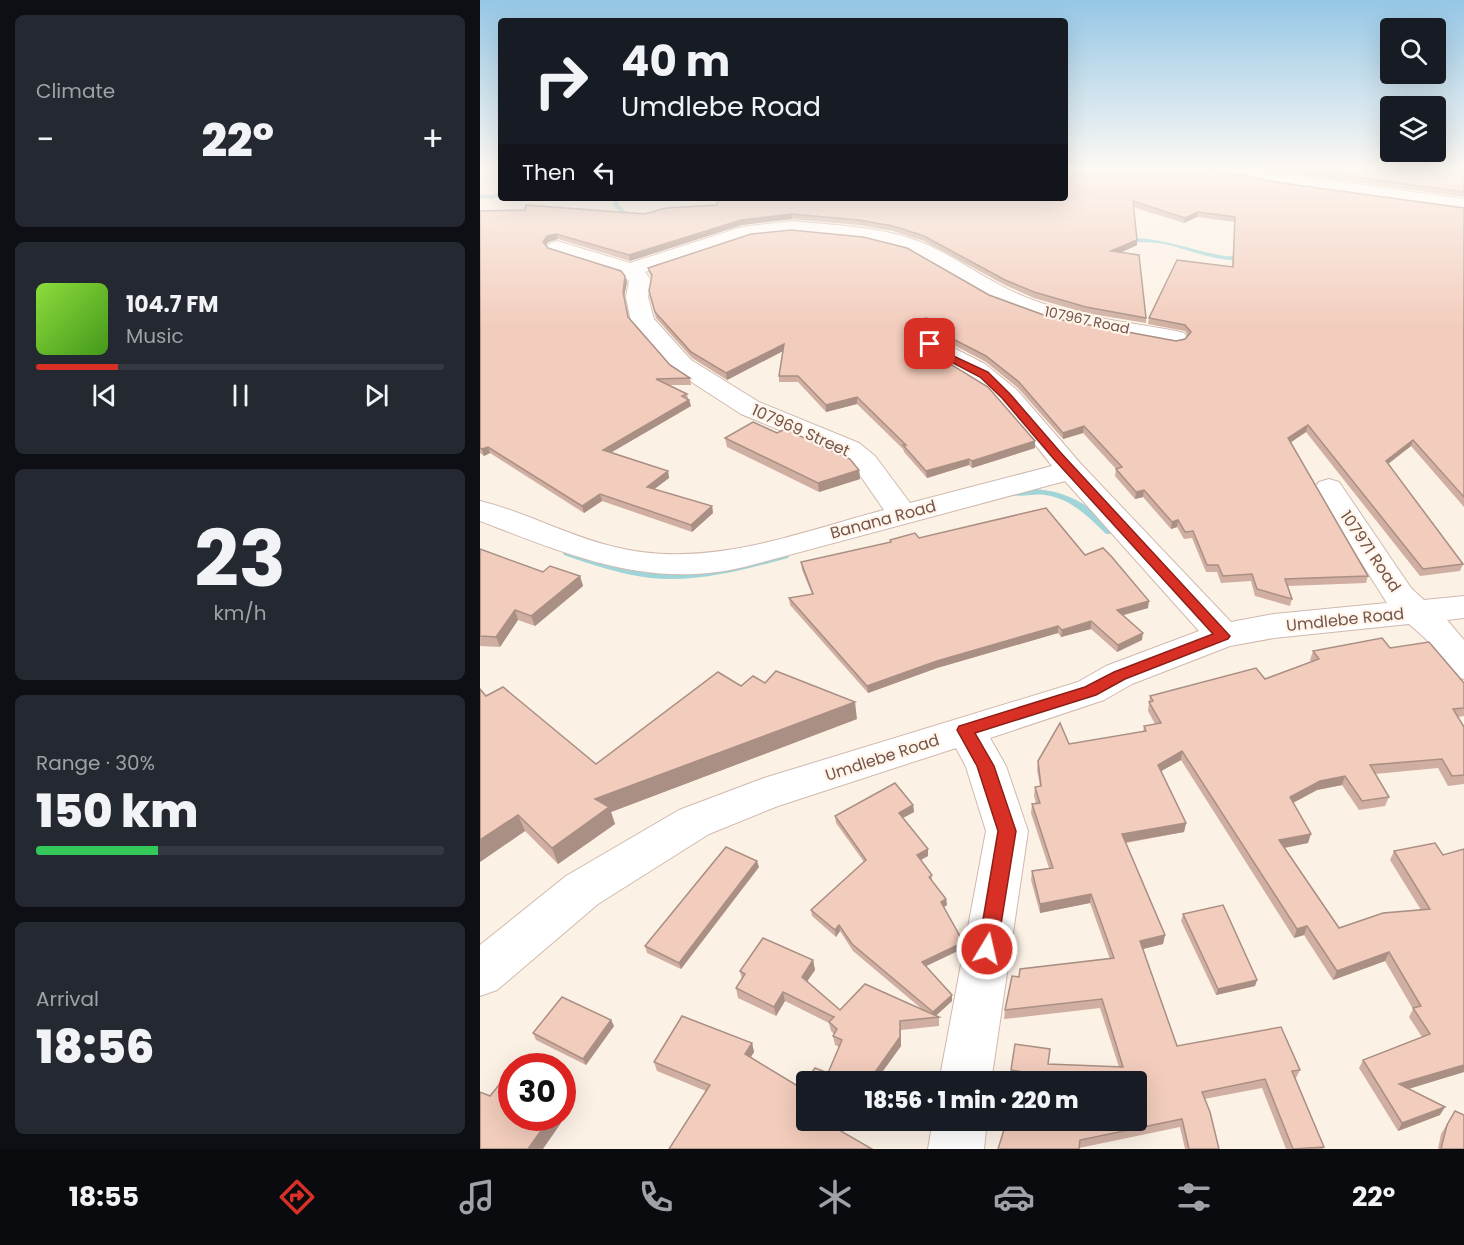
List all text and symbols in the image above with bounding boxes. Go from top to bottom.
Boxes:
map controls [1380,18,1446,162]
button: search [1380,18,1446,84]
text: 40 m [621,32,730,91]
icon: right [522,42,600,120]
text: Climate [36,77,115,105]
text: Umdlebe Road [621,88,821,125]
button: layers [1380,96,1446,162]
text: 22° [201,109,274,172]
text: − [36,116,54,163]
text: + [421,116,444,163]
icon: left [588,156,621,189]
text: Then [522,157,576,188]
text: 104.7 FM [126,289,218,320]
street label: 107967 Road [1043,301,1131,339]
pin [904,318,955,369]
text: Music [126,322,184,350]
icon: arrive [913,327,946,360]
icon: previous [88,379,121,412]
icon: pause [224,379,257,412]
icon: next [360,379,393,412]
street label: 107969 Street [748,399,854,462]
street label: Banana Road [828,494,939,545]
text: 23 [194,504,286,613]
street label: 107971 Road [1335,506,1406,597]
text: km/h [213,599,267,627]
street label: Umdlebe Road [1285,602,1405,637]
street label: Umdlebe Road [822,728,942,787]
text: Range · 30% [36,749,155,777]
text: 150 km [36,780,198,843]
position arrow [955,917,1019,981]
text: Arrival [36,985,99,1013]
text: 18:56 [36,1016,154,1079]
speed limit sign: 30 [498,1053,576,1131]
text: 18:56 · 1 min · 220 m [864,1085,1079,1116]
icon: directions [276,1176,318,1218]
icon: music [456,1176,498,1218]
icon: phone [635,1176,677,1218]
icon: climate [814,1176,856,1218]
icon: car [993,1176,1035,1218]
icon: filters [1173,1176,1215,1218]
text: 18:55 [69,1178,139,1215]
text: 22° [1352,1178,1395,1215]

